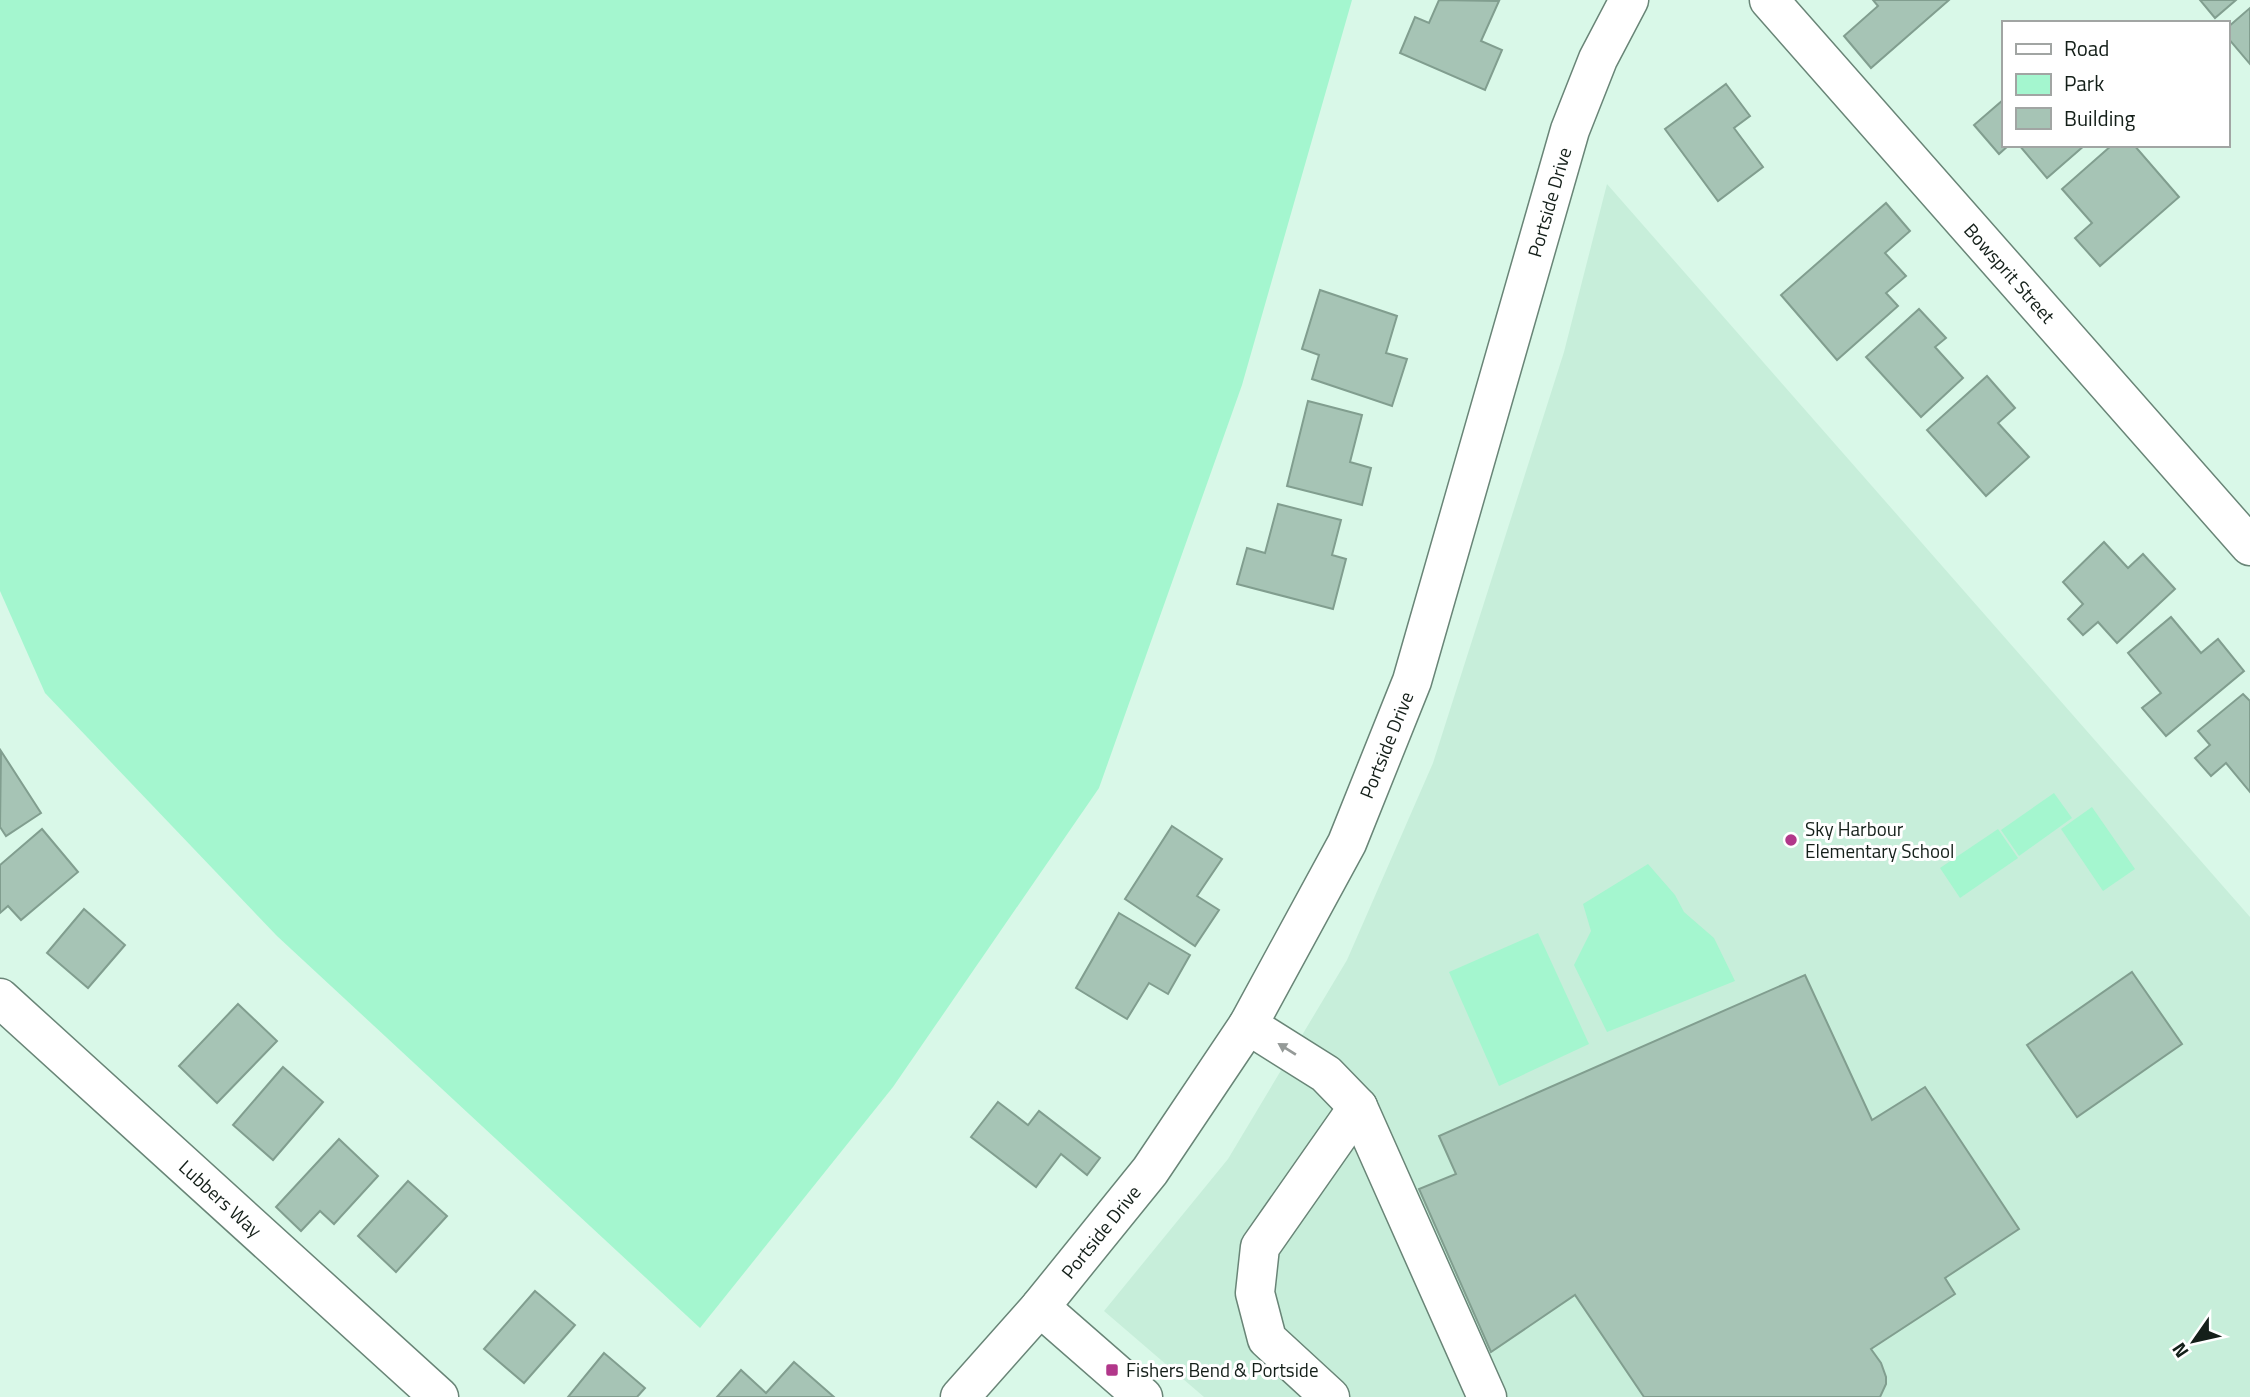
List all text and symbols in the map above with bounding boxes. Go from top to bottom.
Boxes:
legend [2002,21,2229,147]
text: Road [2064,32,2109,64]
text: Park [2064,67,2104,99]
text: Building [2064,102,2136,134]
street label: Portside Drive [1519,144,1578,260]
street label: Bowsprit Street [1958,216,2063,330]
street label: Portside Drive [1351,687,1420,803]
place label: Sky Harbour Elementary School [1805,814,1954,865]
marker: Sky Harbour Elementary School [1783,832,1799,848]
one-way arrow [1277,1043,1296,1056]
street label: Lubbers Way [173,1153,269,1244]
street label: Portside Drive [1054,1179,1147,1285]
north arrow [2159,1306,2229,1376]
text: N [2164,1337,2195,1364]
place label: Fishers Bend & Portside [1126,1355,1318,1384]
marker: Fishers Bend & Portside [1104,1362,1120,1378]

